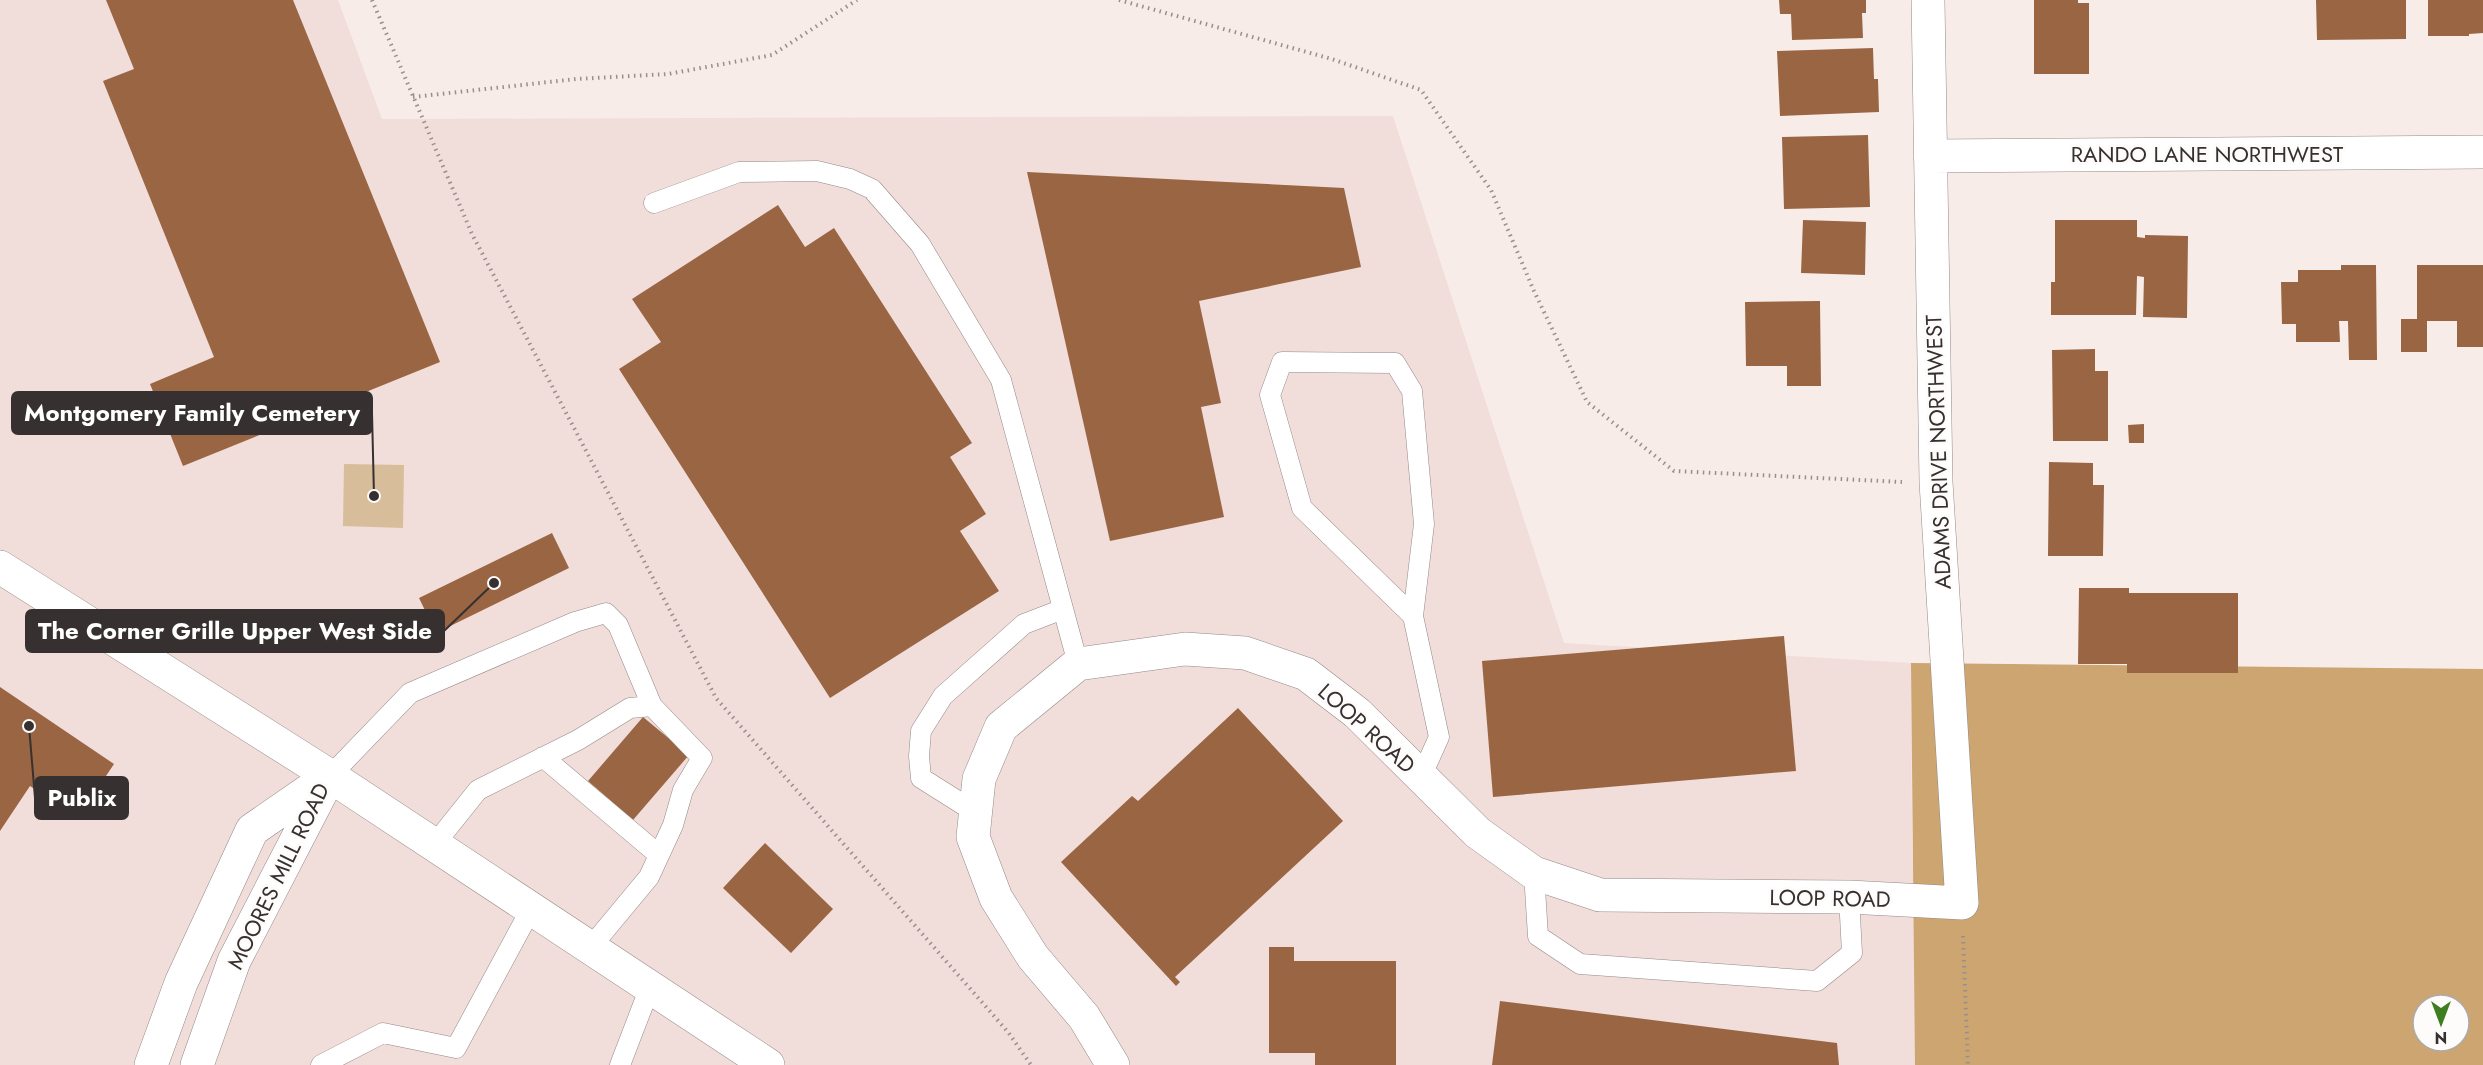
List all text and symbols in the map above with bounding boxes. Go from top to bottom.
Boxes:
street label: RANDO LANE NORTHWEST [2071,138,2344,170]
street label: ADAMS DRIVE NORTHWEST [1917,313,1959,590]
callout: Montgomery Family Cemetery [12,392,372,434]
text: Montgomery Family Cemetery [24,395,360,430]
callout: The Corner Grille Upper West Side [26,610,444,652]
text: The Corner Grille Upper West Side [38,613,432,648]
street label: LOOP ROAD [1311,676,1423,780]
callout: Publix [35,777,128,819]
street label: MOORES MILL ROAD [219,777,337,975]
text: Publix [48,780,117,815]
street label: LOOP ROAD [1769,881,1891,915]
north arrow [2411,993,2471,1053]
text: N [2435,1026,2447,1049]

